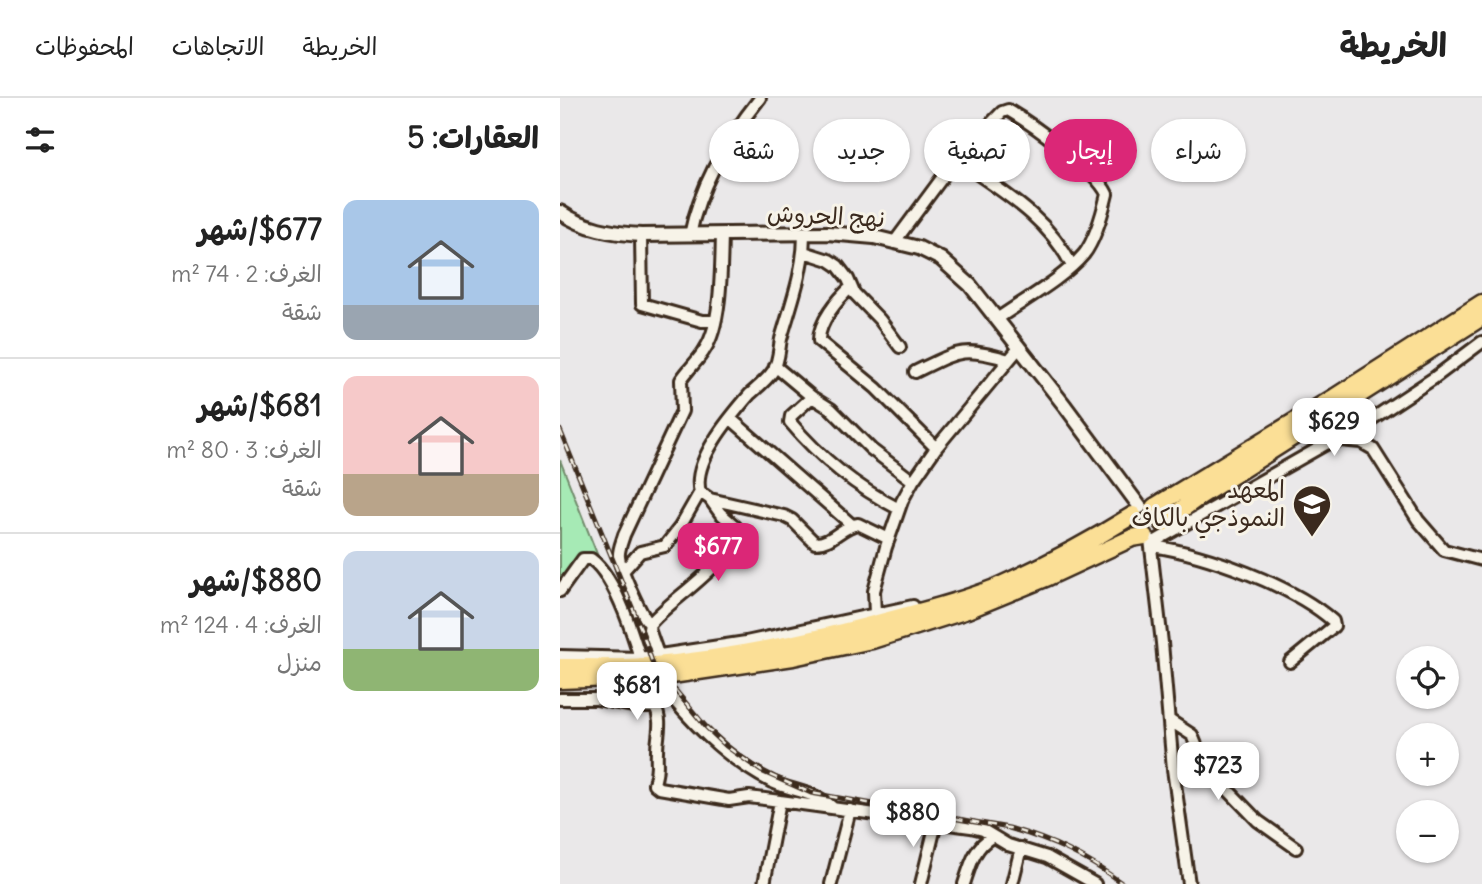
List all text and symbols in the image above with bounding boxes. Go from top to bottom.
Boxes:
text: الخريطة [1340,24,1447,66]
text: المحفوظات [35,31,134,61]
text: الاتجاهات [172,31,265,61]
text: الخريطة [303,31,377,61]
text: العقارات: 5 [407,118,539,156]
chip: شقة [709,119,799,182]
chip: جديد [813,119,910,182]
chip: تصفية [924,119,1030,182]
chip: إيجار [1044,119,1137,182]
chip: شراء [1151,119,1246,182]
icon: filters [21,121,59,159]
street label: نهج الحروش [766,197,886,235]
text: $677/شهر [198,210,322,248]
icon: home [399,228,483,312]
text: الغرف: 2 · 74 m² [171,259,322,288]
text: شقة [282,297,322,326]
text: $681/شهر [198,386,322,424]
pin: $629 [1293,398,1375,458]
icon: home [399,404,483,488]
text: $629 [1308,406,1360,435]
text: الغرف: 3 · 80 m² [166,435,322,464]
text: شقة [282,473,322,502]
place label: المعهد النموذجي بالكاف [1132,474,1285,539]
school or university icon: المعهد النموذجي بالكاف [1291,483,1333,538]
pin: $677 [677,524,759,583]
text: $677 [694,531,742,560]
text: $880/شهر [190,561,322,599]
icon: home [399,579,483,663]
text: الغرف: 4 · 124 m² [160,610,322,639]
map controls [1396,646,1459,863]
button: locate [1396,646,1459,709]
text: منزل [277,648,322,677]
pin: $681 [596,662,678,722]
text: $681 [613,670,661,699]
button: + [1396,723,1459,786]
pin: $723 [1177,742,1259,802]
text: $723 [1193,750,1243,779]
pin: $880 [872,790,954,849]
text: $880 [886,797,940,826]
button: − [1396,800,1459,863]

